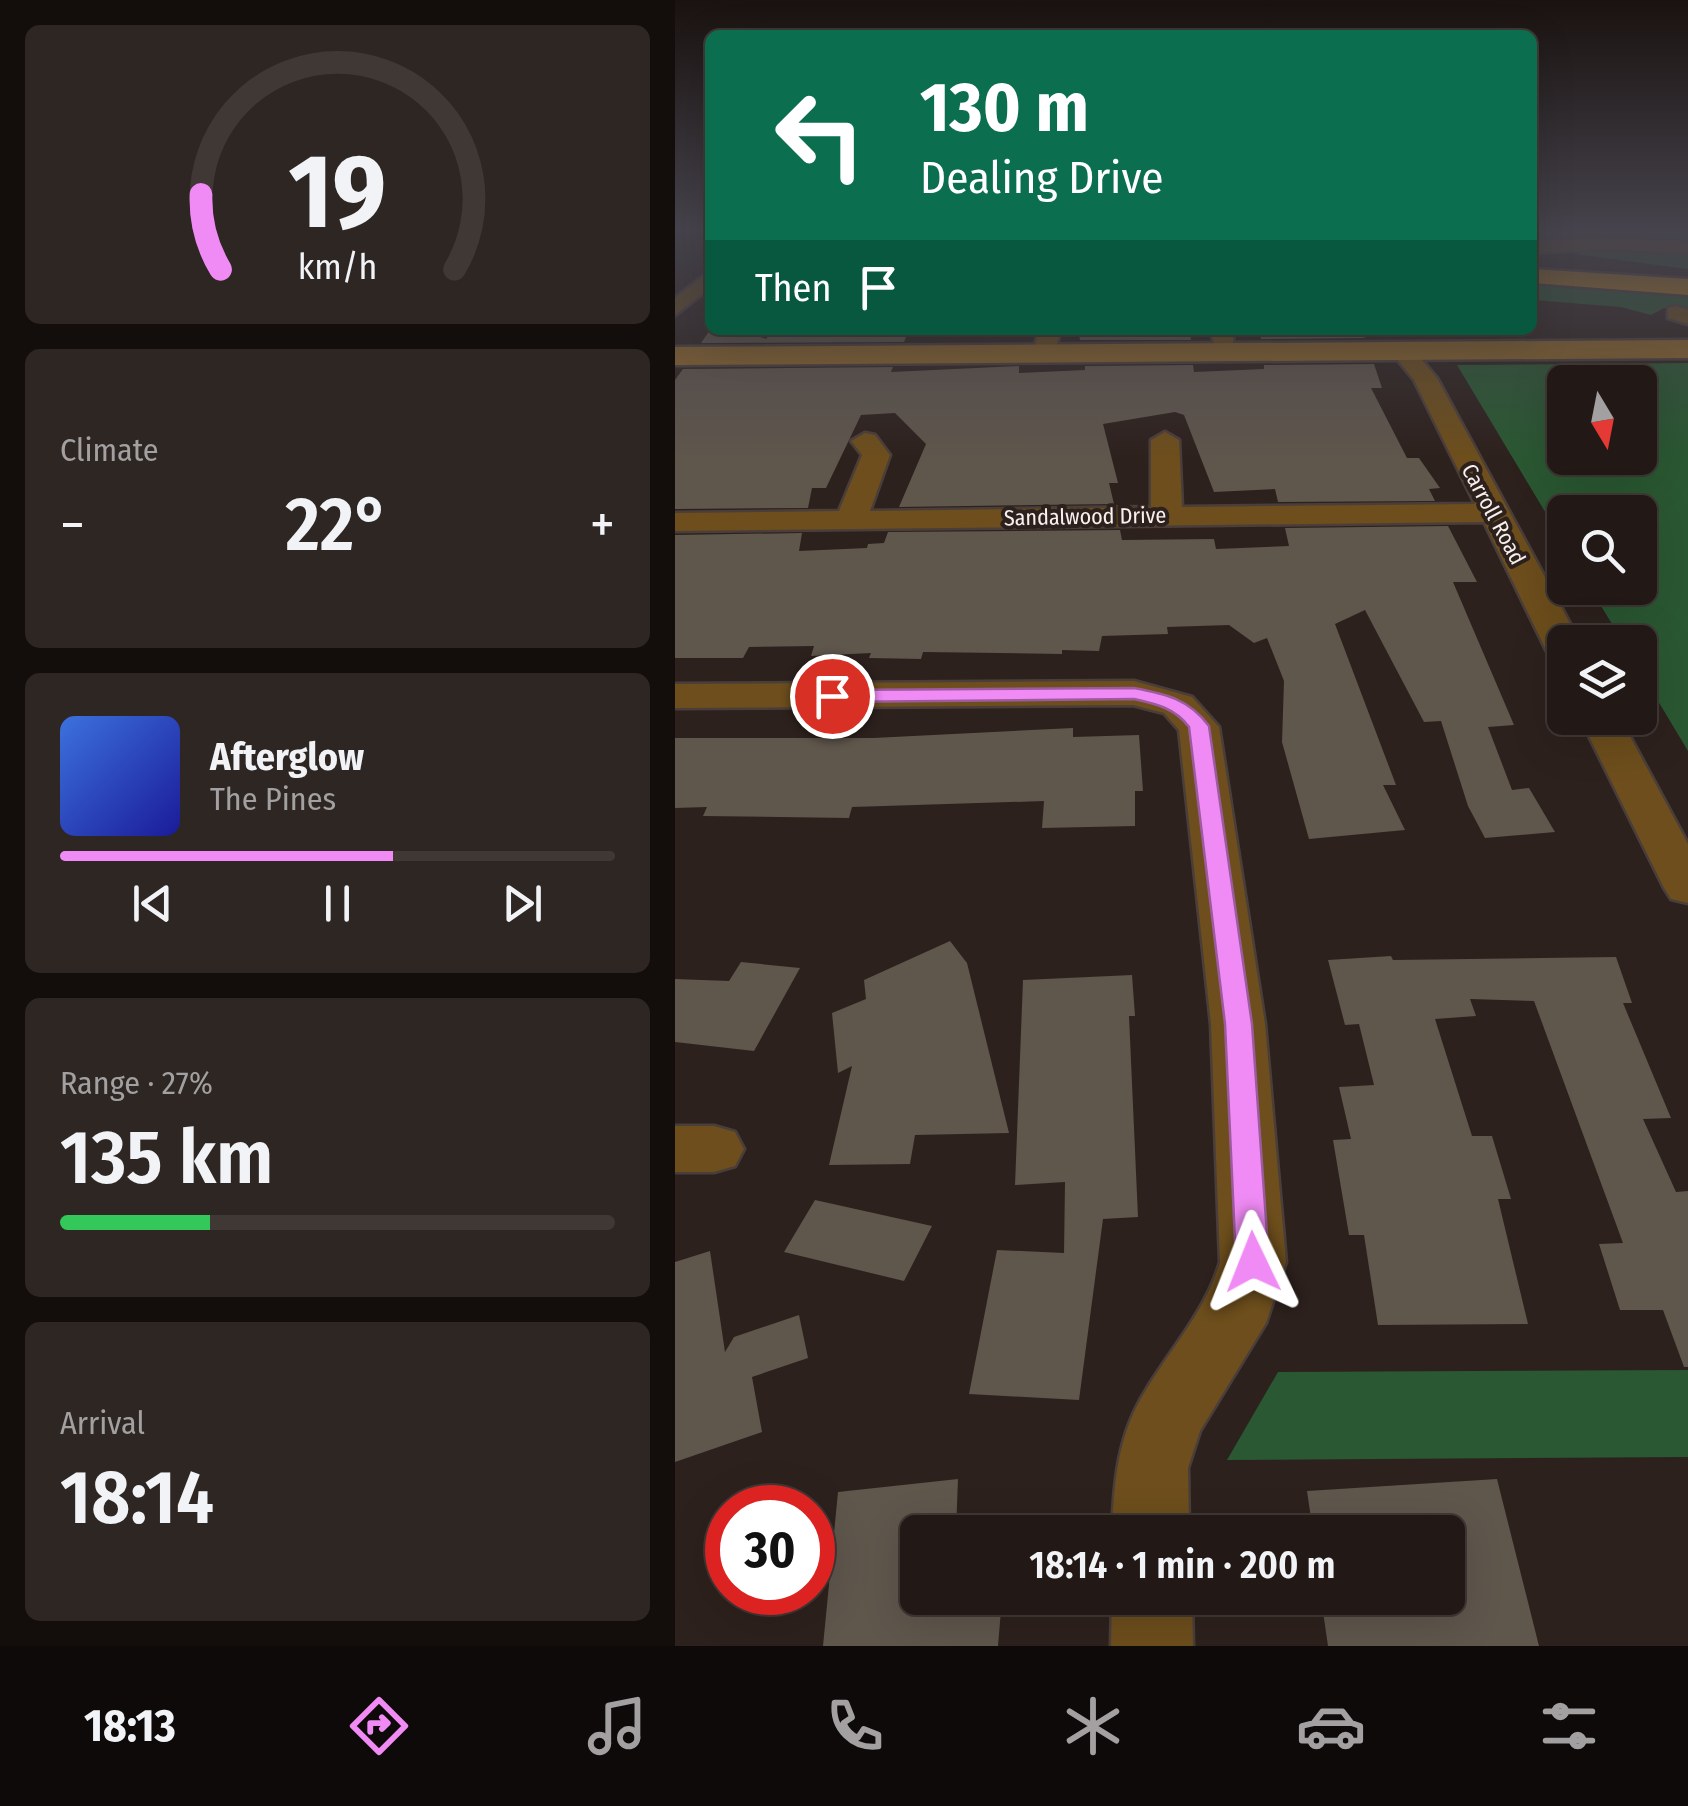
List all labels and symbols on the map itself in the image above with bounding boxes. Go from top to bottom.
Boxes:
north arrow [1547,365,1657,475]
street label: Carroll Road [1456,459,1531,569]
street label: Sandalwood Drive [1004,502,1167,531]
pin [790,654,875,739]
position arrow [1201,1210,1305,1314]
speed limit sign: 30 [705,1485,835,1615]

